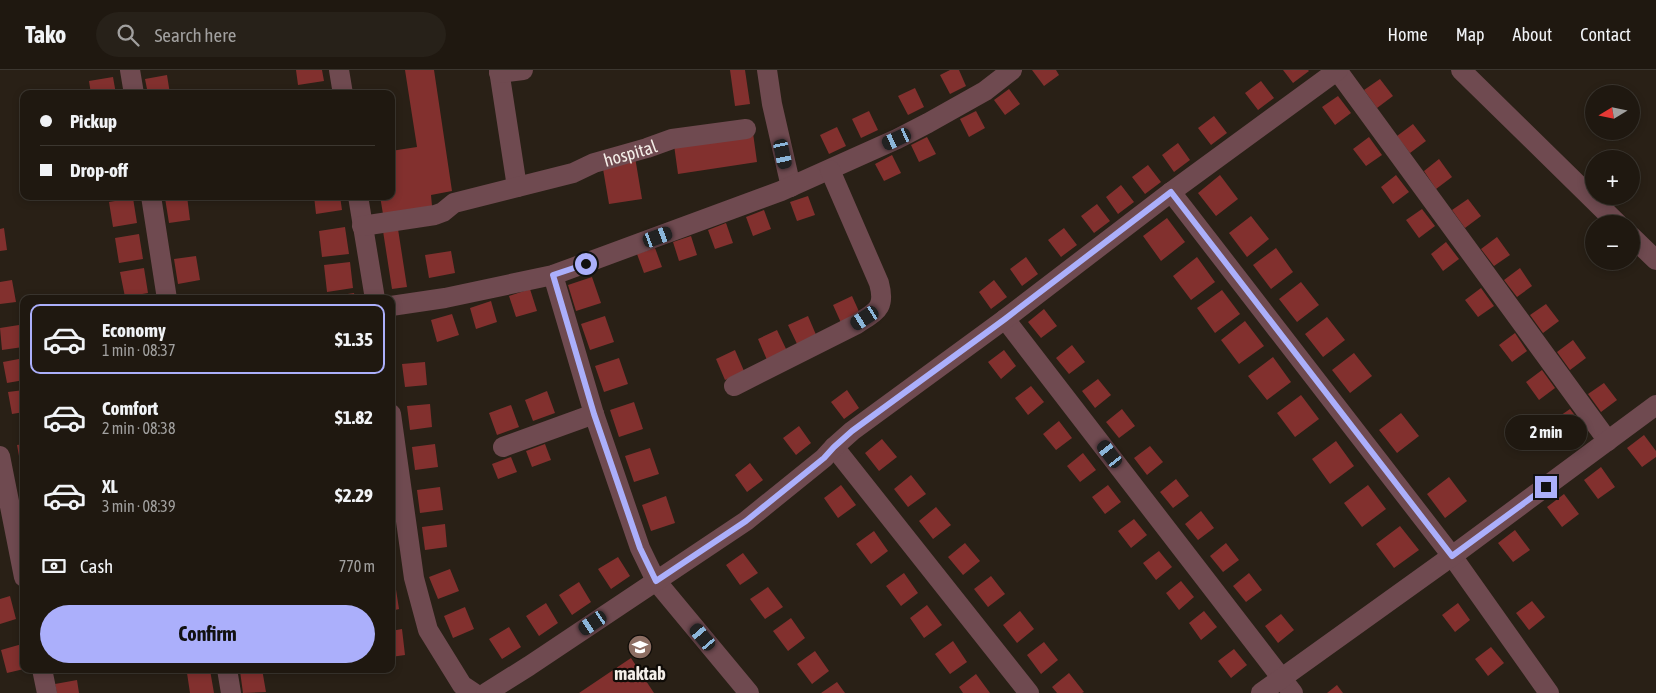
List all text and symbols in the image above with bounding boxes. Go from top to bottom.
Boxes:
search box [96,12,446,57]
text: Tako [25,21,66,48]
icon: search [114,21,142,49]
text: Search here [154,24,236,46]
text: Home [1388,24,1428,45]
text: Map [1456,24,1485,45]
text: About [1513,24,1552,45]
text: Contact [1580,24,1631,45]
north arrow [1585,85,1640,140]
map controls [1585,85,1640,270]
text: Pickup [70,110,117,132]
car [880,126,913,152]
street label: hospital [601,135,660,170]
car [772,138,793,170]
button: + [1585,150,1640,205]
text: Drop-off [70,159,128,181]
button: − [1585,215,1640,270]
car [641,225,674,249]
route start [575,253,597,275]
car [848,304,881,332]
icon: car [42,317,87,362]
text: Economy [102,319,166,341]
text: $1.35 [335,328,373,350]
text: 1 min · 08:37 [102,341,175,359]
icon: car [42,395,87,440]
text: Comfort [102,397,158,419]
text: $1.82 [335,406,373,428]
callout: 2 min [1505,414,1587,450]
text: 2 min · 08:38 [102,419,175,437]
text: 2 min [1530,423,1562,441]
car [1094,438,1125,470]
icon: car [42,473,87,518]
text: XL [102,475,118,497]
route end [1535,476,1557,498]
text: $2.29 [335,484,373,506]
text: 3 min · 08:39 [102,497,175,515]
icon: cash [40,552,68,580]
text: Cash [80,555,113,577]
text: 770 m [339,557,375,575]
button: Confirm [40,605,375,663]
car [576,608,609,638]
car [687,621,718,653]
school or university icon: maktab [627,634,653,660]
place label: maktab [614,663,666,684]

